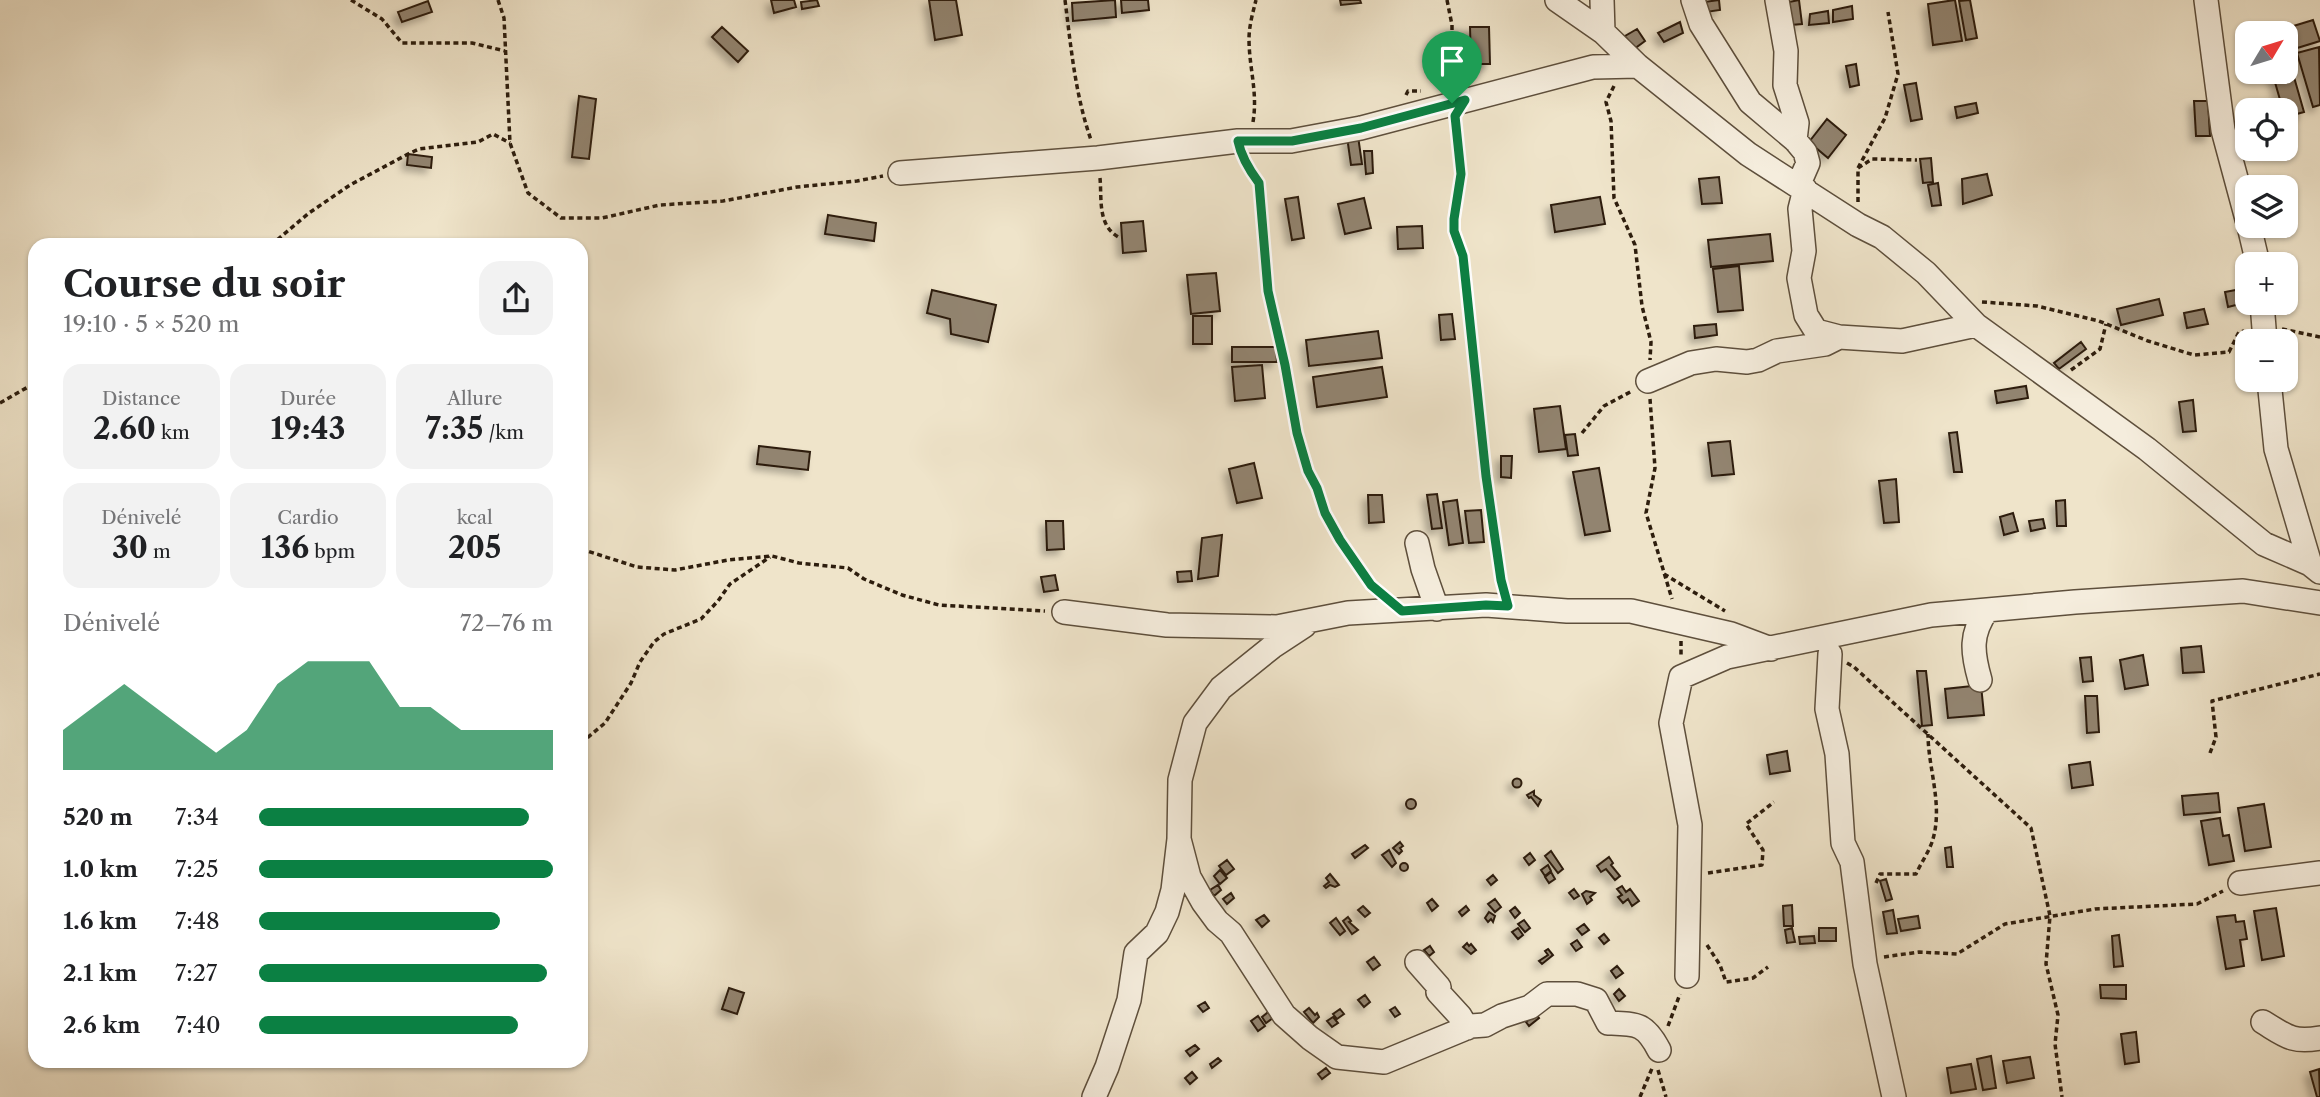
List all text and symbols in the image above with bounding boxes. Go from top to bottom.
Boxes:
north arrow [2235,21,2298,84]
map controls [2235,21,2298,392]
pin [1422,31,1482,103]
icon: arrive [1433,42,1471,80]
button: locate [2235,98,2298,161]
button: layers [2235,175,2298,238]
button: + [2235,252,2298,315]
text: Course du soir [63,260,345,307]
button: share [479,261,553,335]
text: 19:10 · 5 × 520 m [63,310,239,338]
button: − [2235,329,2298,392]
text: Distance [102,387,181,410]
text: Durée [280,387,336,410]
text: Allure [447,387,502,410]
text: 2.60 [93,410,156,447]
text: 19:43 [270,410,346,447]
text: 7:35 [425,410,483,447]
text: km [156,421,190,444]
text: /km [483,421,524,444]
text: Dénivelé [101,506,181,529]
text: Cardio [277,506,339,529]
text: kcal [457,506,493,529]
text: 30 [112,529,148,566]
text: 136 [261,529,309,566]
text: 205 [448,529,501,566]
text: m [148,540,171,563]
text: bpm [309,540,355,563]
text: Dénivelé [63,609,160,637]
text: 72–76 m [460,609,553,637]
text: 520 m [63,803,133,831]
text: 7:34 [175,803,219,831]
text: 1.0 km [63,855,138,883]
text: 7:25 [175,855,219,883]
text: 1.6 km [63,907,137,935]
text: 7:48 [175,907,220,935]
text: 2.1 km [63,959,137,987]
text: 7:27 [175,959,217,987]
text: 2.6 km [63,1011,141,1039]
text: 7:40 [175,1011,221,1039]

